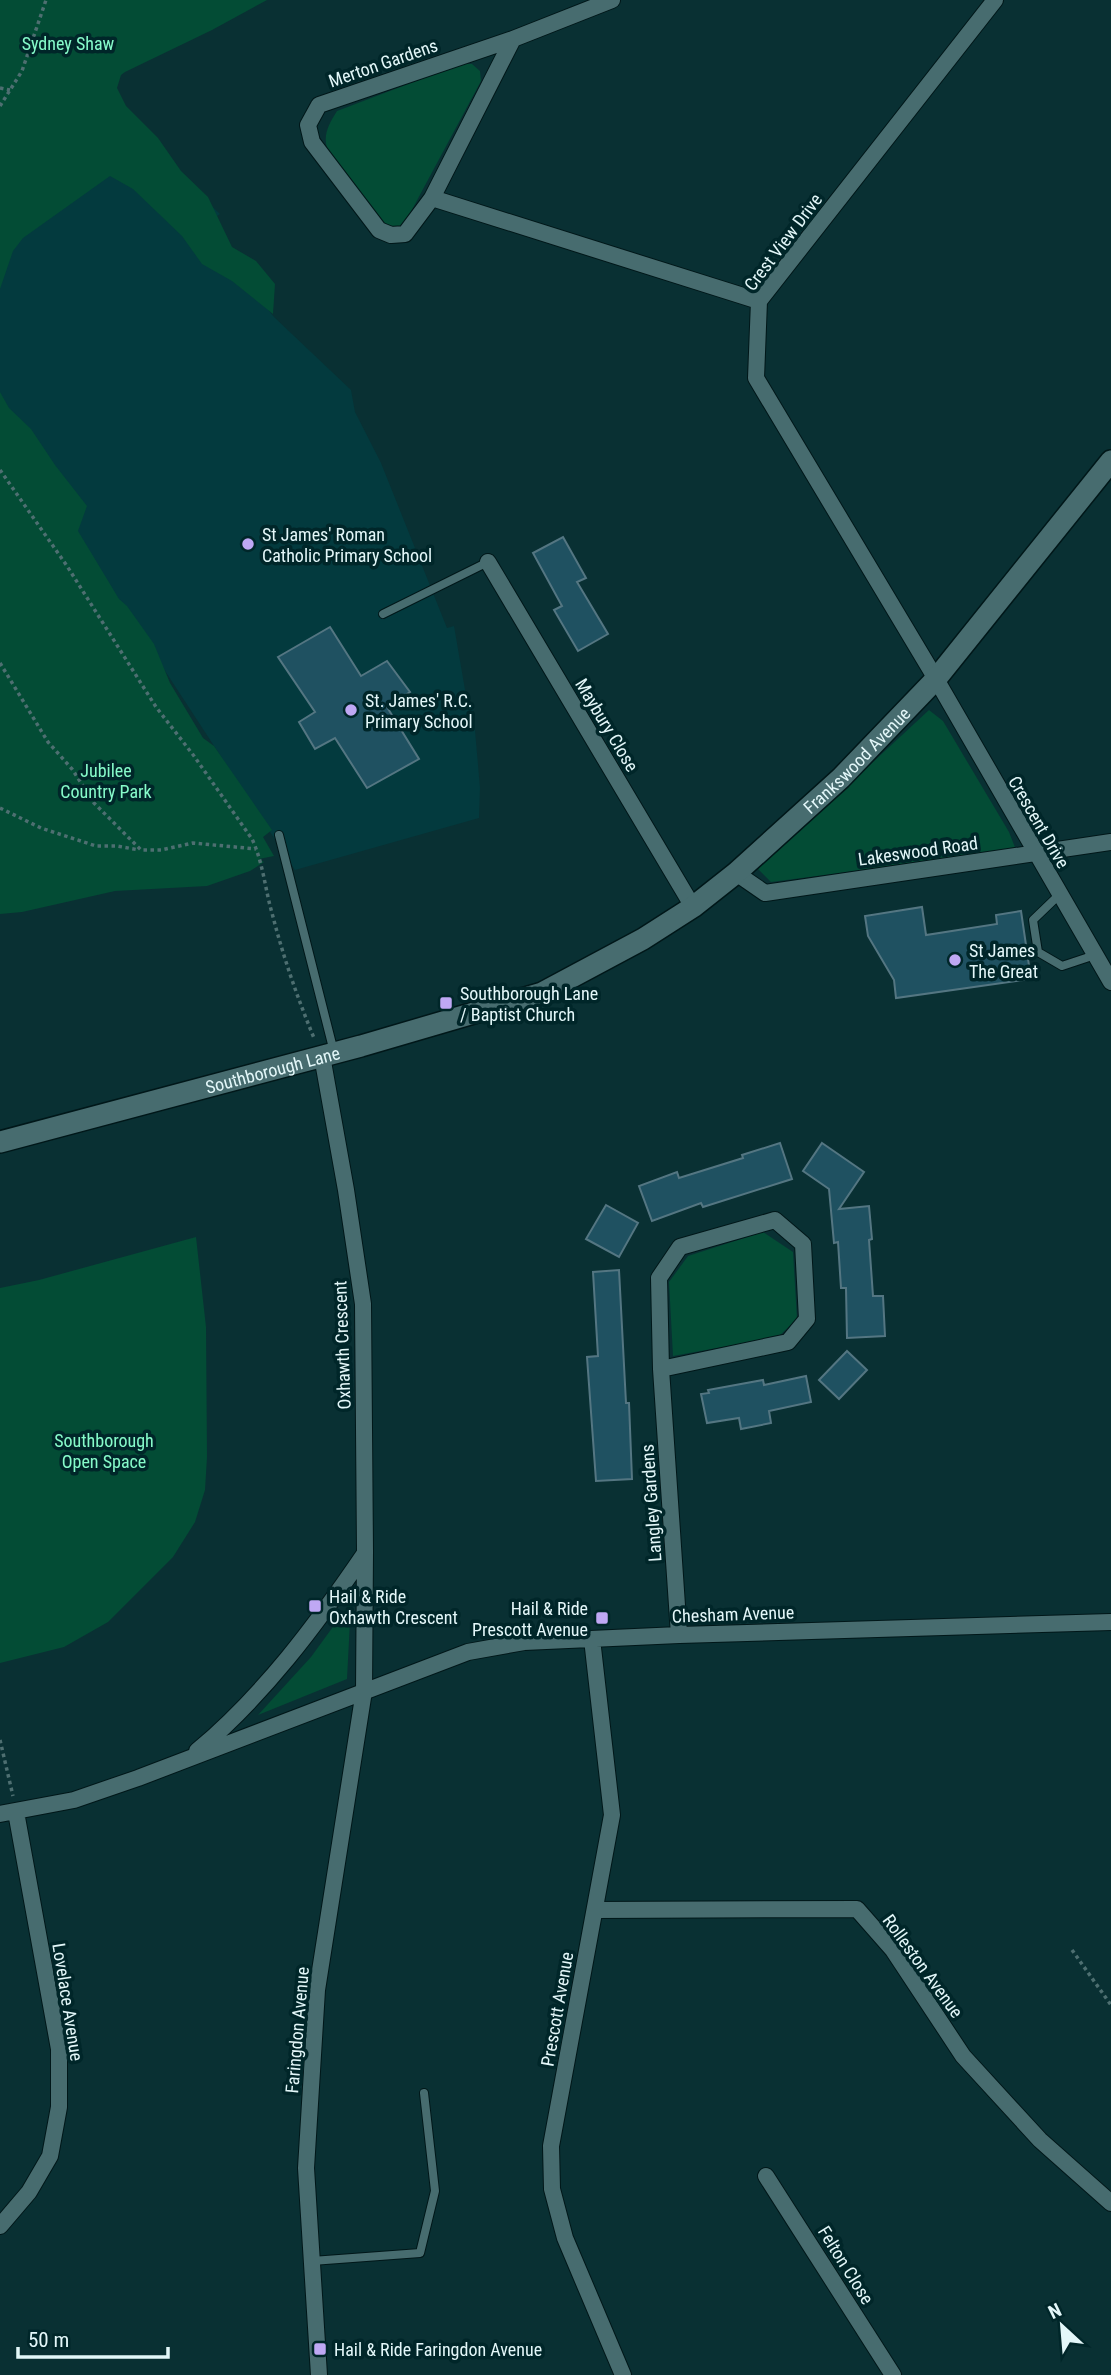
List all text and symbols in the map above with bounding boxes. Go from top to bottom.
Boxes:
park label: Sydney Shaw [22,33,115,54]
street label: Merton Gardens [326,35,440,91]
street label: Crest View Drive [740,189,826,295]
place label: St James' Roman Catholic Primary School [262,524,432,566]
marker: St James' Roman Catholic Primary School [240,536,256,552]
street label: Maybury Close [571,675,643,775]
place label: St. James' R.C. Primary School [365,690,473,732]
marker: St. James' R.C. Primary School [343,702,359,718]
street label: Frankswood Avenue [799,703,914,818]
park label: Jubilee Country Park [60,760,152,802]
street label: Crescent Drive [1004,772,1074,872]
street label: Lakeswood Road [857,832,979,870]
place label: St James The Great [969,940,1038,982]
marker: St James The Great [947,952,963,968]
place label: Southborough Lane / Baptist Church [460,983,598,1025]
marker: Southborough Lane / Baptist Church [438,995,454,1011]
street label: Southborough Lane [203,1042,342,1097]
street label: Oxhawth Crescent [329,1280,355,1410]
park label: Southborough Open Space [54,1430,154,1472]
street label: Langley Gardens [636,1444,666,1562]
place label: Hail & Ride Oxhawth Crescent [329,1586,458,1628]
marker: Hail & Ride Oxhawth Crescent [307,1598,323,1614]
place label: Hail & Ride Prescott Avenue [472,1598,588,1640]
street label: Chesham Avenue [671,1601,795,1627]
marker: Hail & Ride Prescott Avenue [594,1610,610,1626]
street label: Rolleston Avenue [879,1910,967,2022]
street label: Lovelace Avenue [48,1942,88,2062]
street label: Prescott Avenue [537,1950,577,2068]
street label: Faringdon Avenue [281,1966,313,2094]
street label: Felton Close [814,2222,878,2308]
north arrow [1027,2291,1097,2361]
text: N [1044,2298,1065,2324]
scale bar [18,2316,168,2360]
text: 50 m [28,2328,69,2352]
place label: Hail & Ride Faringdon Avenue [334,2339,542,2360]
marker: Hail & Ride Faringdon Avenue [312,2341,328,2357]

